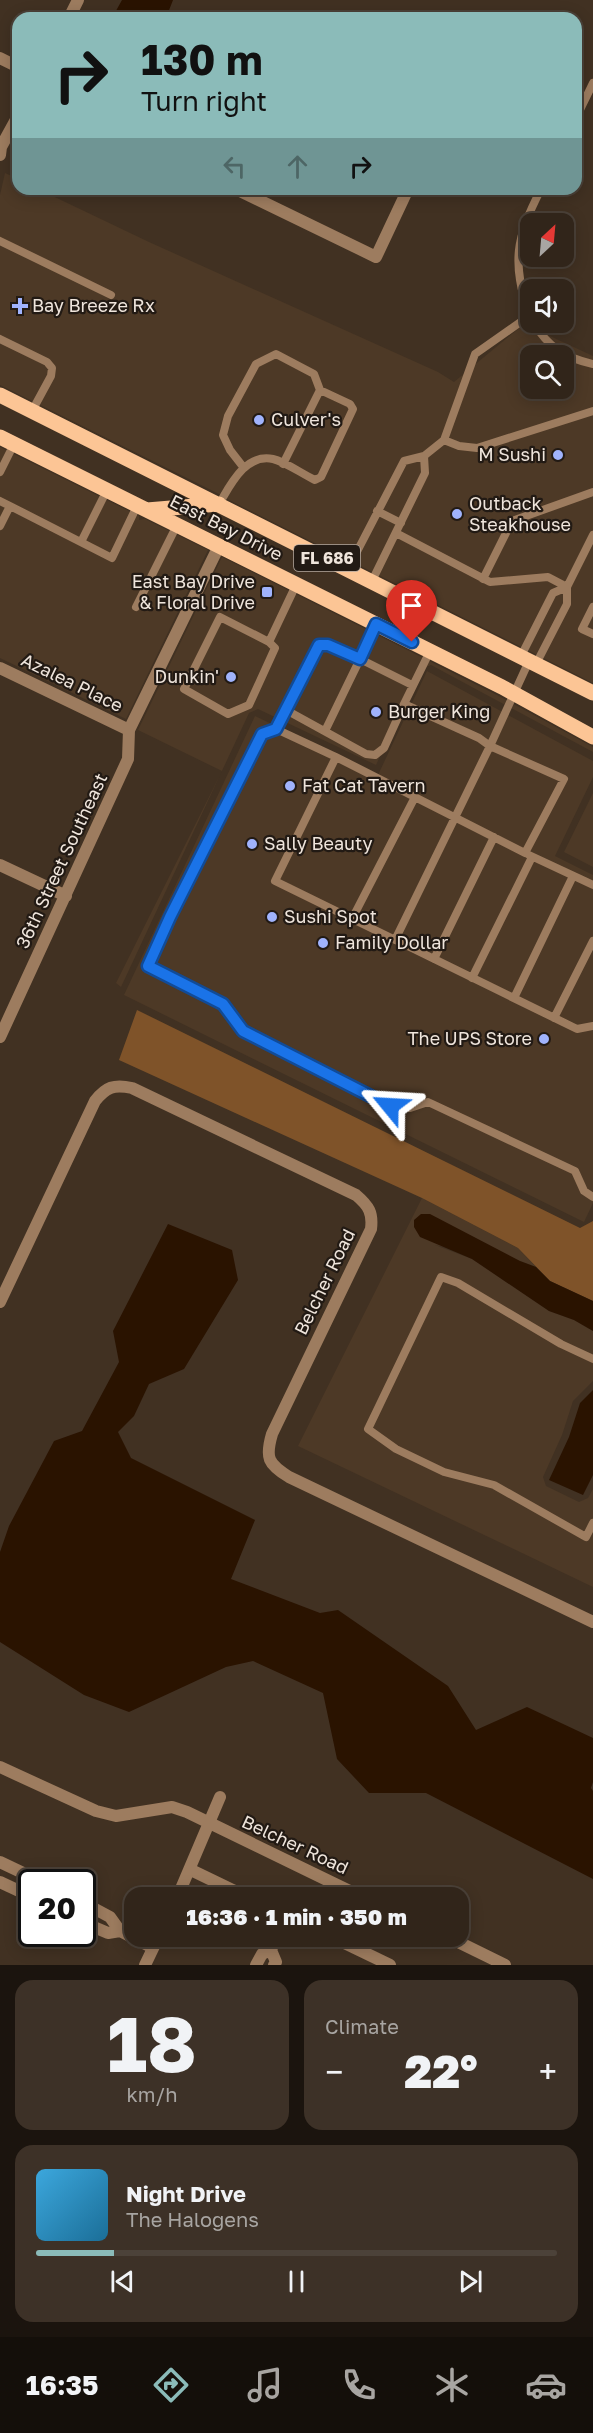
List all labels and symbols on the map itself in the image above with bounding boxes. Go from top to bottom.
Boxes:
north arrow [520,213,574,267]
place label: Bay Breeze Rx [32,294,155,316]
marker: Bay Breeze Rx [13,299,27,313]
place label: Culver's [271,408,341,430]
marker: Culver's [252,413,266,427]
place label: M Sushi [478,443,546,465]
marker: M Sushi [551,448,565,462]
street label: East Bay Drive [167,489,286,565]
place label: Outback Steakhouse [469,492,571,535]
marker: Outback Steakhouse [450,507,464,521]
road number: FL 686 [294,545,360,571]
place label: East Bay Drive & Floral Drive [132,570,255,613]
pin [386,580,437,642]
marker: East Bay Drive & Floral Drive [260,585,274,599]
street label: Azalea Place [18,648,127,716]
place label: Dunkin' [155,665,219,687]
marker: Dunkin' [224,670,238,684]
place label: Burger King [388,700,490,722]
marker: Burger King [369,705,383,719]
street label: 36th Street Southeast [11,769,111,952]
place label: Fat Cat Tavern [302,774,426,796]
marker: Fat Cat Tavern [283,779,297,793]
place label: Sally Beauty [264,832,373,854]
marker: Sally Beauty [245,837,259,851]
place label: Sushi Spot [284,905,377,927]
marker: Sushi Spot [265,910,279,924]
place label: Family Dollar [335,931,448,953]
marker: Family Dollar [316,936,330,950]
place label: The UPS Store [407,1027,532,1049]
marker: The UPS Store [537,1032,551,1046]
position arrow [358,1074,422,1138]
street label: Belcher Road [289,1225,359,1338]
street label: Belcher Road [239,1810,352,1878]
speed limit sign: 20 [18,1869,96,1947]

